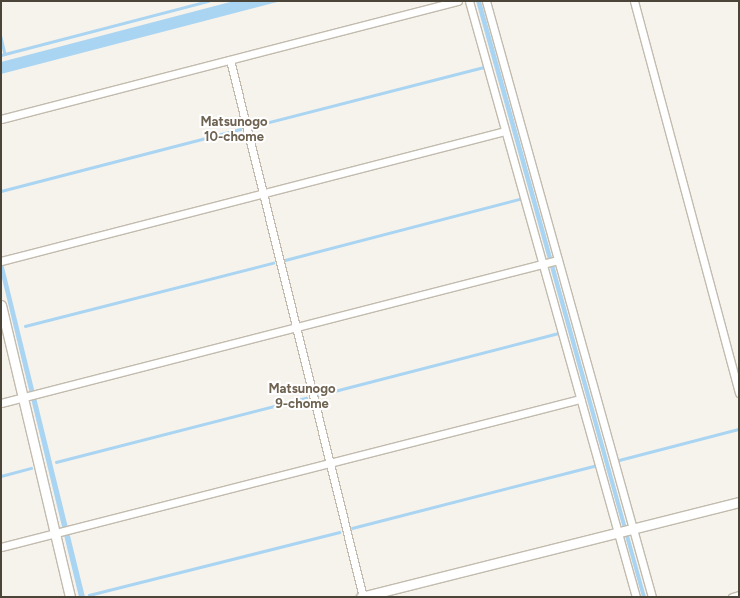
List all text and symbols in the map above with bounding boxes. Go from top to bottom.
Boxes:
district label: Matsunogo 10-chome [200,115,268,146]
district label: Matsunogo 9-chome [268,382,336,413]

